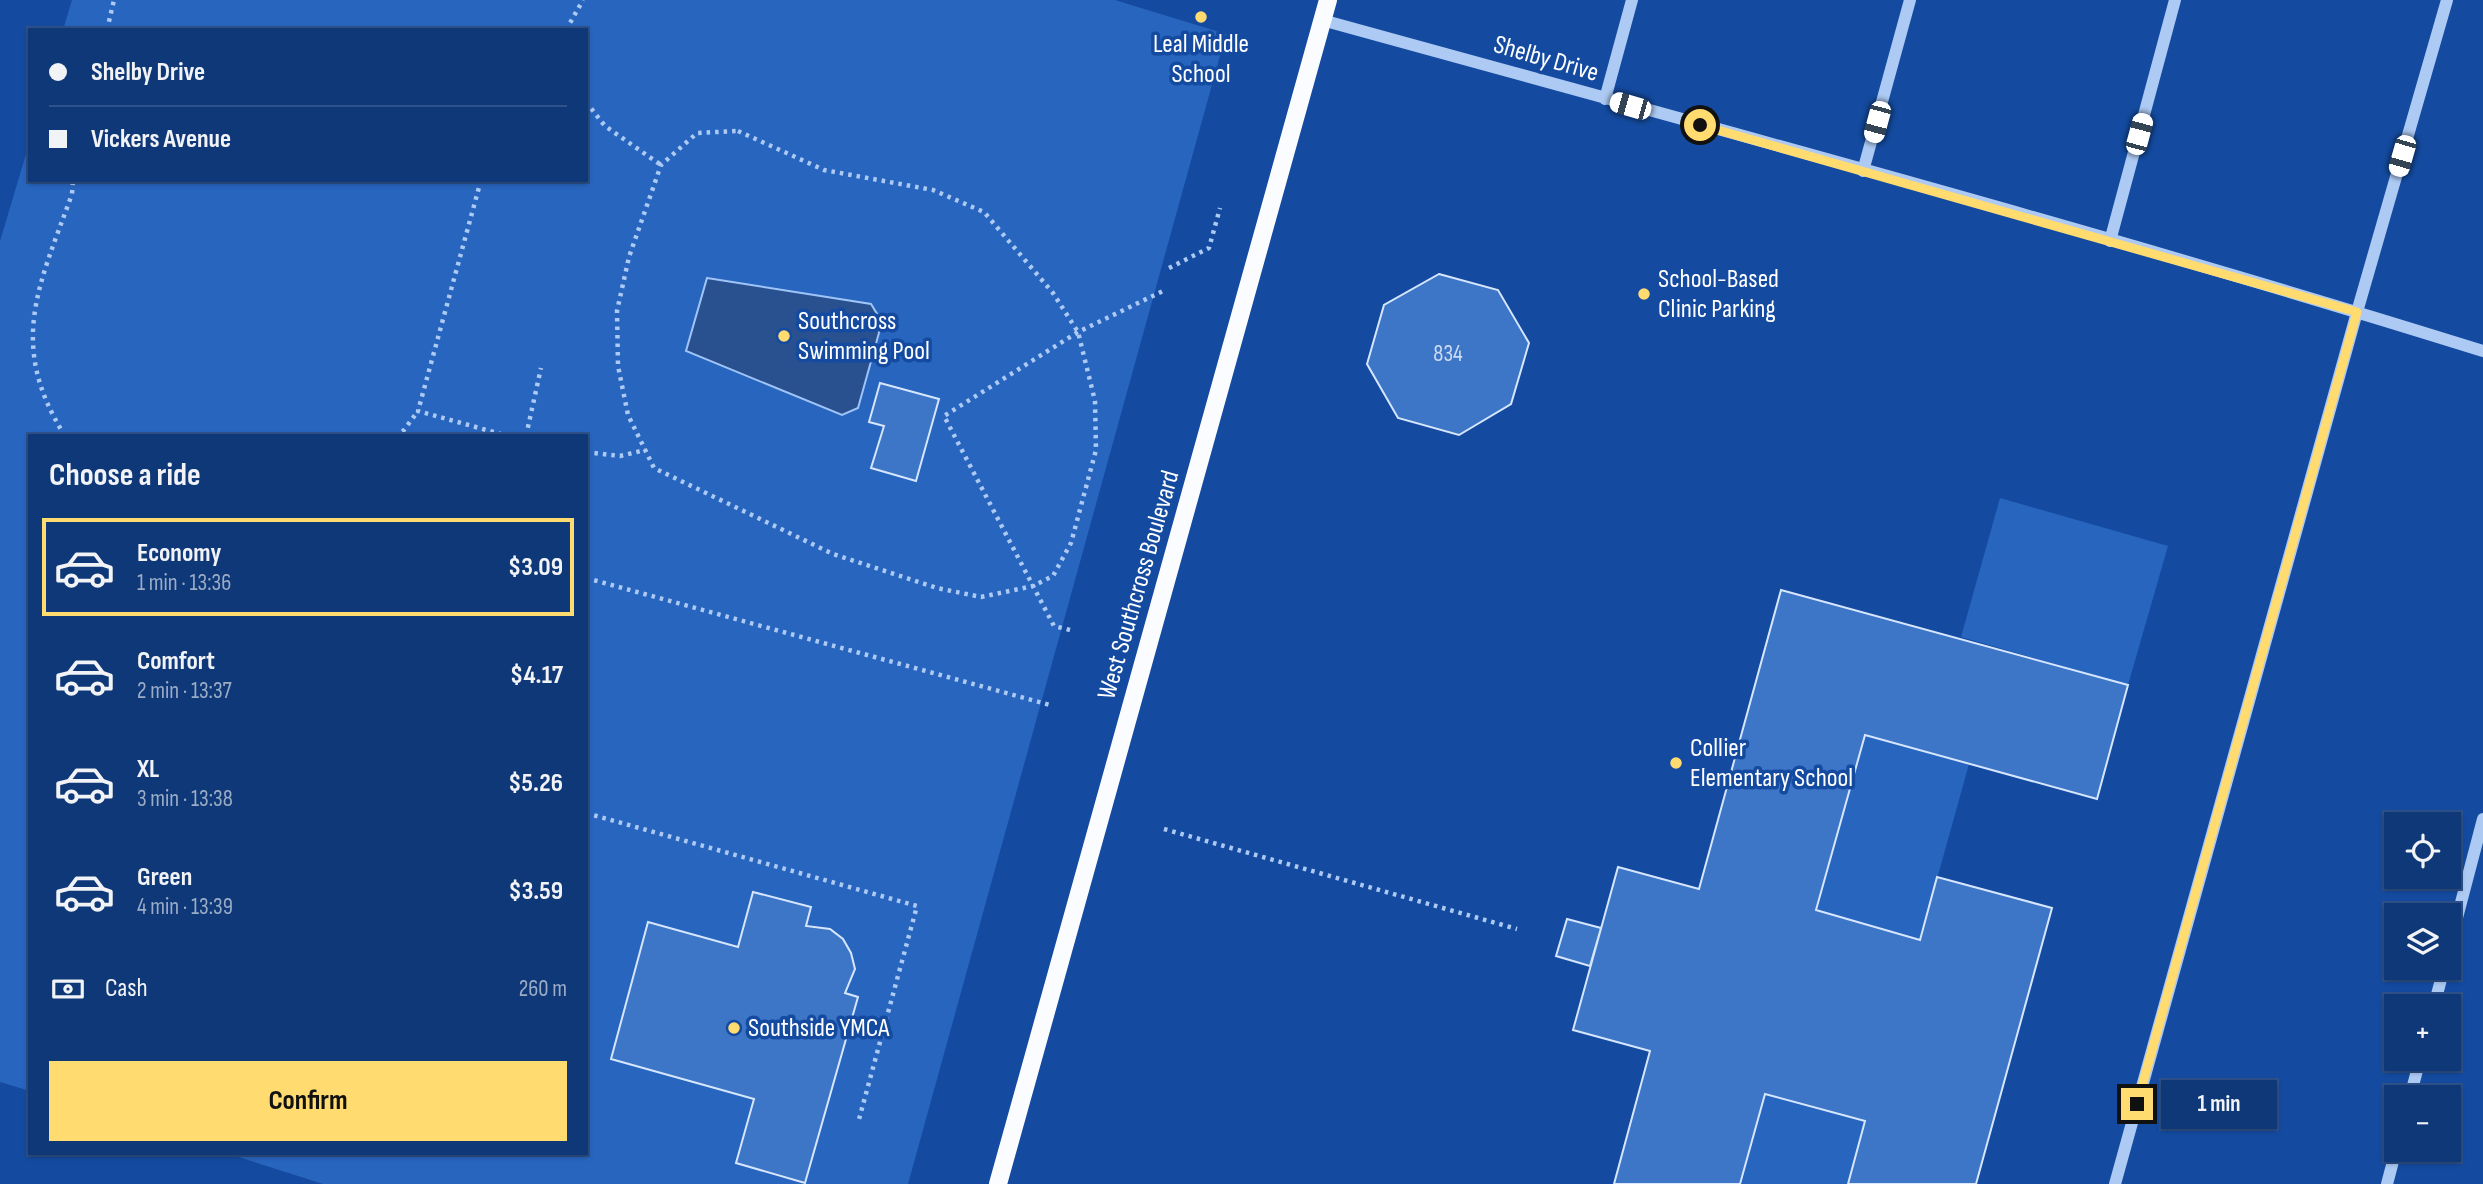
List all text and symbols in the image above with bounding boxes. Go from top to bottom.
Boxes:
marker: Leal Middle School [1193,9,1209,25]
place label: Leal Middle School [1153,29,1249,90]
street label: Shelby Drive [1490,29,1602,89]
text: Shelby Drive [91,57,205,88]
car [1607,90,1654,122]
car [1862,99,1893,145]
route start [1684,109,1716,141]
car [2124,111,2155,157]
text: Vickers Avenue [91,124,231,155]
car [2387,133,2418,179]
place label: School-Based Clinic Parking [1658,264,1779,325]
marker: School-Based Clinic Parking [1636,286,1652,302]
place label: Southcross Swimming Pool [798,306,930,367]
marker: Southcross Swimming Pool [776,328,792,344]
house number: 834 [1433,340,1463,368]
text: Choose a ride [49,456,201,495]
street label: West Southcross Boulevard [1091,467,1187,703]
icon: car [53,536,116,599]
text: Economy [137,538,221,569]
text: $3.09 [508,552,563,583]
text: 1 min · 13:36 [137,569,231,597]
icon: car [53,644,116,707]
text: Comfort [137,646,215,677]
text: $4.17 [510,660,563,691]
text: 2 min · 13:37 [137,677,232,705]
place label: Collier Elementary School [1690,733,1853,794]
icon: car [53,752,116,815]
text: XL [137,754,159,785]
marker: Collier Elementary School [1668,755,1684,771]
text: $5.26 [508,768,563,799]
text: 3 min · 13:38 [137,785,233,813]
map controls [2384,812,2461,1162]
button: locate [2384,812,2461,889]
icon: car [53,860,116,923]
text: Green [137,862,192,893]
text: $3.59 [508,876,563,907]
text: 4 min · 13:39 [137,893,233,921]
button: layers [2384,903,2461,980]
icon: cash [49,970,87,1008]
text: Cash [105,973,148,1004]
text: 260 m [519,975,567,1003]
button: + [2384,994,2461,1071]
place label: Southside YMCA [748,1013,890,1044]
marker: Southside YMCA [726,1020,742,1036]
button: Confirm [49,1061,567,1141]
callout: 1 min [2162,1080,2277,1128]
button: − [2384,1085,2461,1162]
route end [2121,1088,2153,1120]
text: 1 min [2198,1090,2240,1118]

